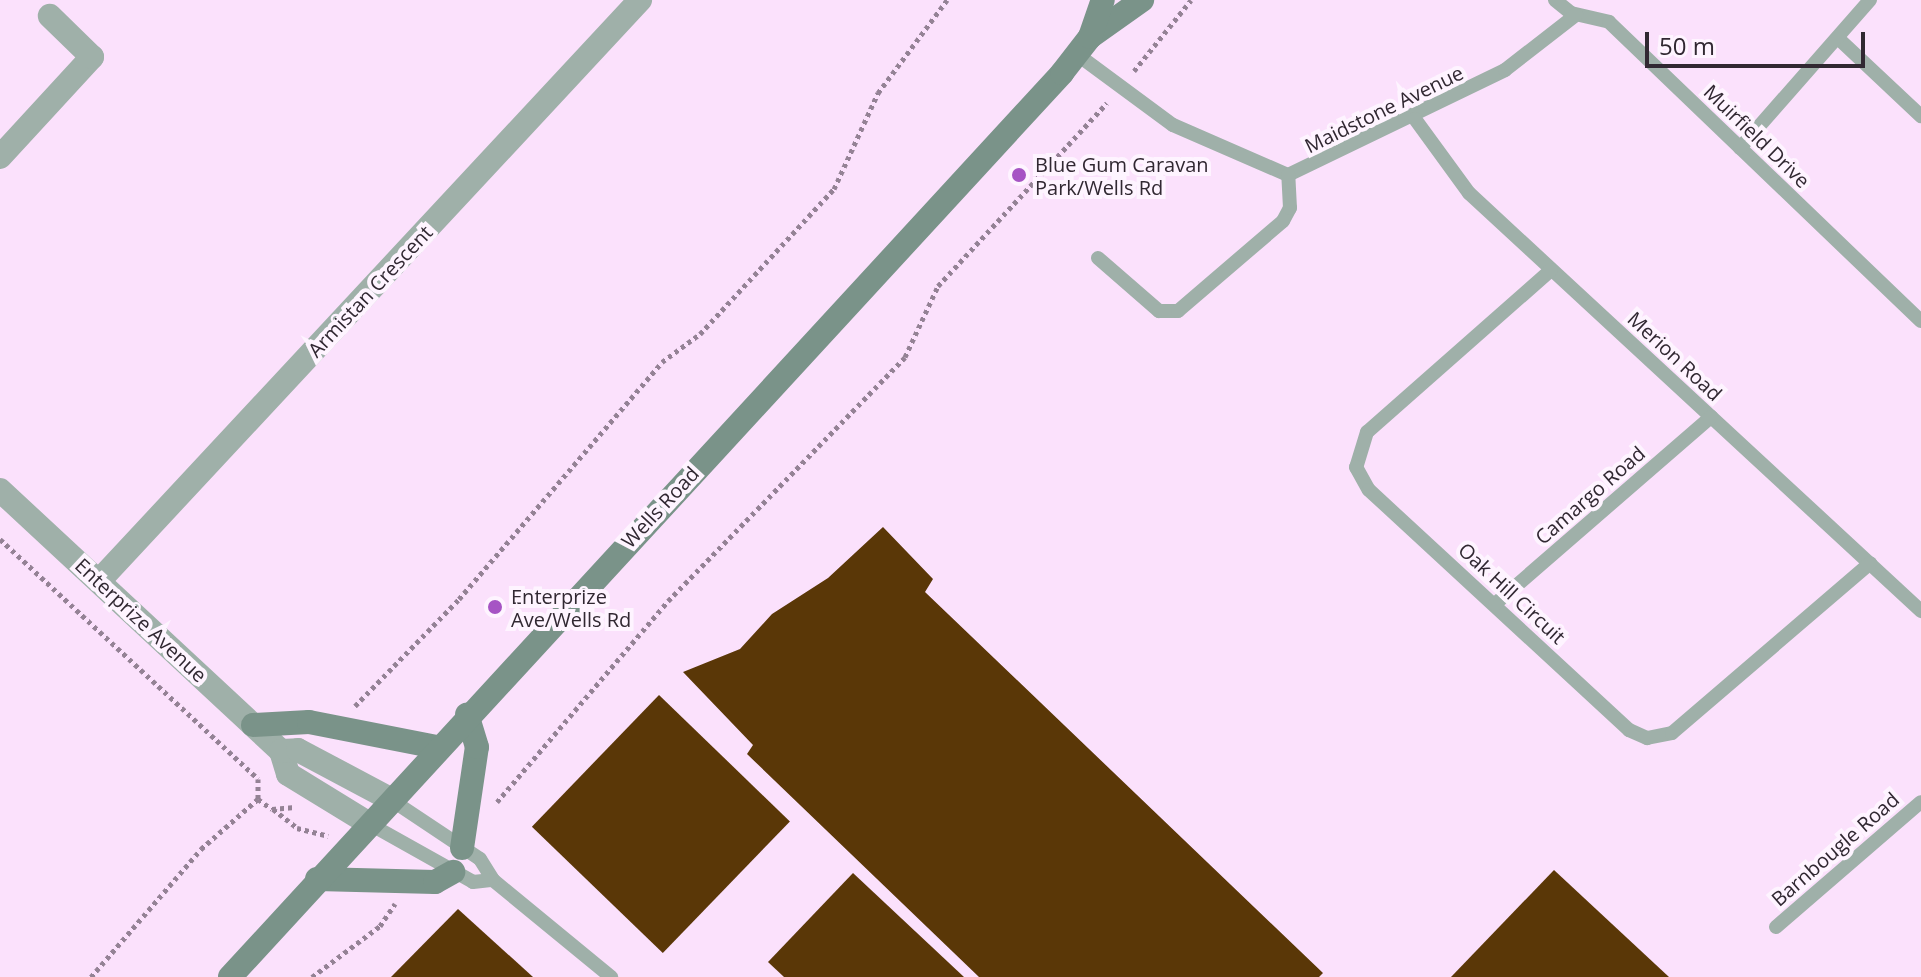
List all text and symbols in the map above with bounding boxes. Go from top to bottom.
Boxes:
scale bar [1649,16,1869,66]
text: 50 m [1659,29,1715,62]
street label: Maidstone Avenue [1301,60,1467,158]
street label: Muirfield Drive [1699,79,1815,193]
place label: Blue Gum Caravan Park/Wells Rd [1035,152,1209,199]
marker: Blue Gum Caravan Park/Wells Rd [1010,166,1028,184]
street label: Armistan Crescent [303,220,437,362]
street label: Merion Road [1623,306,1727,406]
street label: Camargo Road [1530,441,1650,549]
street label: Wells Road [616,461,704,553]
street label: Oak Hill Circuit [1454,537,1570,649]
street label: Enterprize Avenue [70,553,212,687]
place label: Enterprize Ave/Wells Rd [511,584,631,631]
marker: Enterprize Ave/Wells Rd [486,598,504,616]
street label: Barnbougle Road [1766,787,1904,911]

